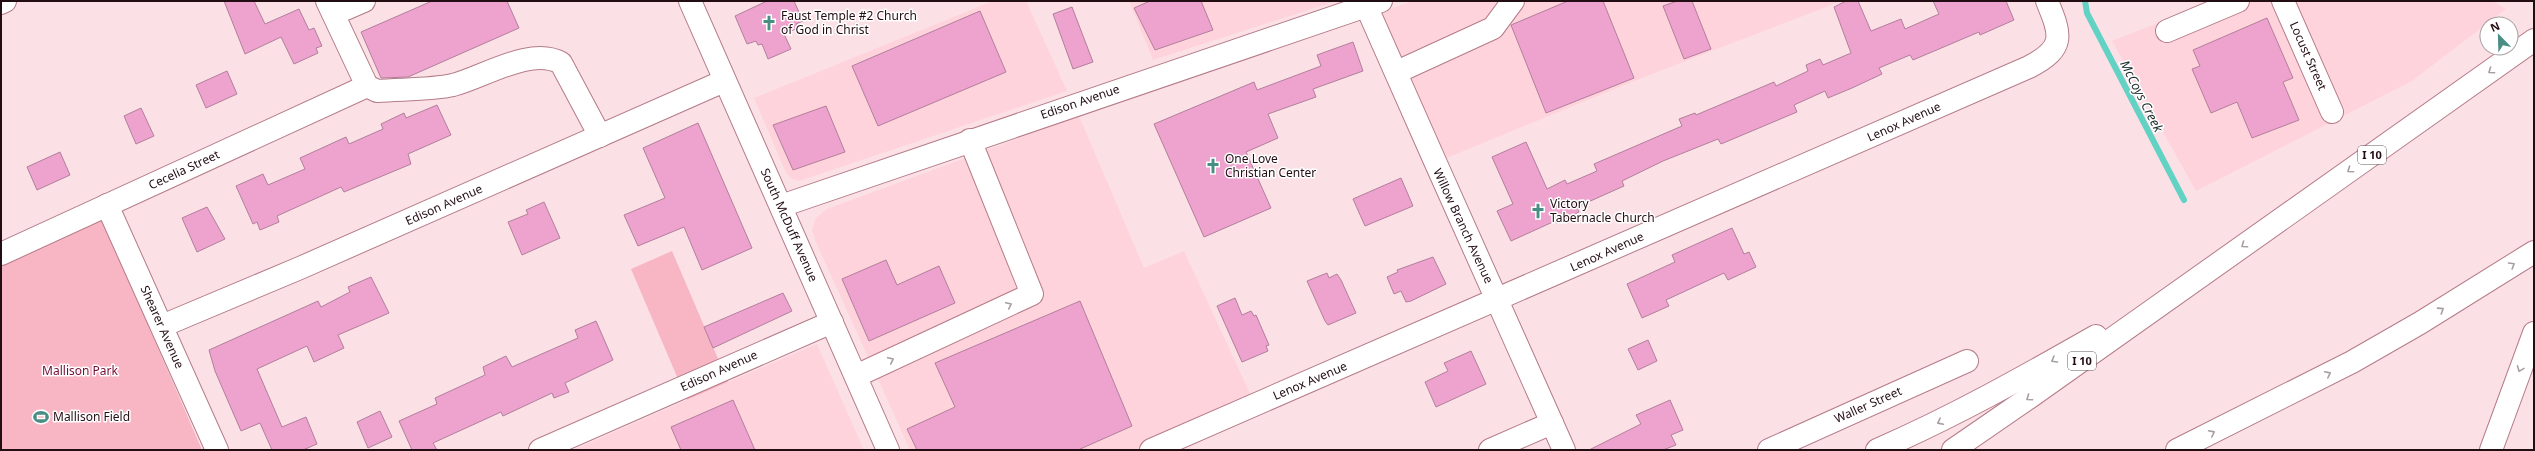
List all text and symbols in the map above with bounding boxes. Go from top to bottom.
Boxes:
place label: Faust Temple #2 Church of God in Christ [781,7,917,38]
church icon: Faust Temple #2 Church of God in Christ [760,14,778,32]
north arrow [2479,16,2519,56]
text: N [2488,18,2502,35]
street label: Locust Street [2286,19,2331,93]
water label: McCoys Creek [2116,57,2168,136]
one-way arrow [2488,66,2495,73]
street label: Edison Avenue [1038,80,1122,123]
street label: Lenox Avenue [1864,98,1944,145]
street label: Cecelia Street [146,145,223,193]
road number: I 10 [2358,146,2386,164]
place label: One Love Christian Center [1225,150,1316,181]
church icon: One Love Christian Center [1204,157,1222,175]
street label: South McDuff Avenue [757,165,822,284]
street label: Willow Branch Avenue [1429,165,1498,286]
one-way arrow [2348,165,2355,172]
street label: Edison Avenue [403,180,485,229]
place label: Victory Tabernacle Church [1550,195,1655,226]
church icon: Victory Tabernacle Church [1529,202,1547,220]
street label: Lenox Avenue [1567,228,1647,275]
one-way arrow [2242,240,2249,247]
one-way arrow [2508,263,2515,270]
street label: Shearer Avenue [137,283,188,371]
one-way arrow [1005,302,1012,310]
one-way arrow [2437,307,2444,315]
street label: Edison Avenue [678,346,760,395]
road number: I 10 [2068,352,2096,370]
one-way arrow [2051,355,2058,362]
one-way arrow [887,357,894,365]
street label: Lenox Avenue [1270,357,1350,404]
park label: Mallison Park [42,362,118,379]
one-way arrow [2516,366,2524,373]
one-way arrow [2324,371,2331,379]
street label: Waller Street [1831,382,1905,427]
one-way arrow [2026,393,2033,401]
sports icon: Mallison Field [32,408,50,426]
place label: Mallison Field [53,408,130,425]
one-way arrow [1937,417,1944,425]
one-way arrow [2208,430,2215,438]

